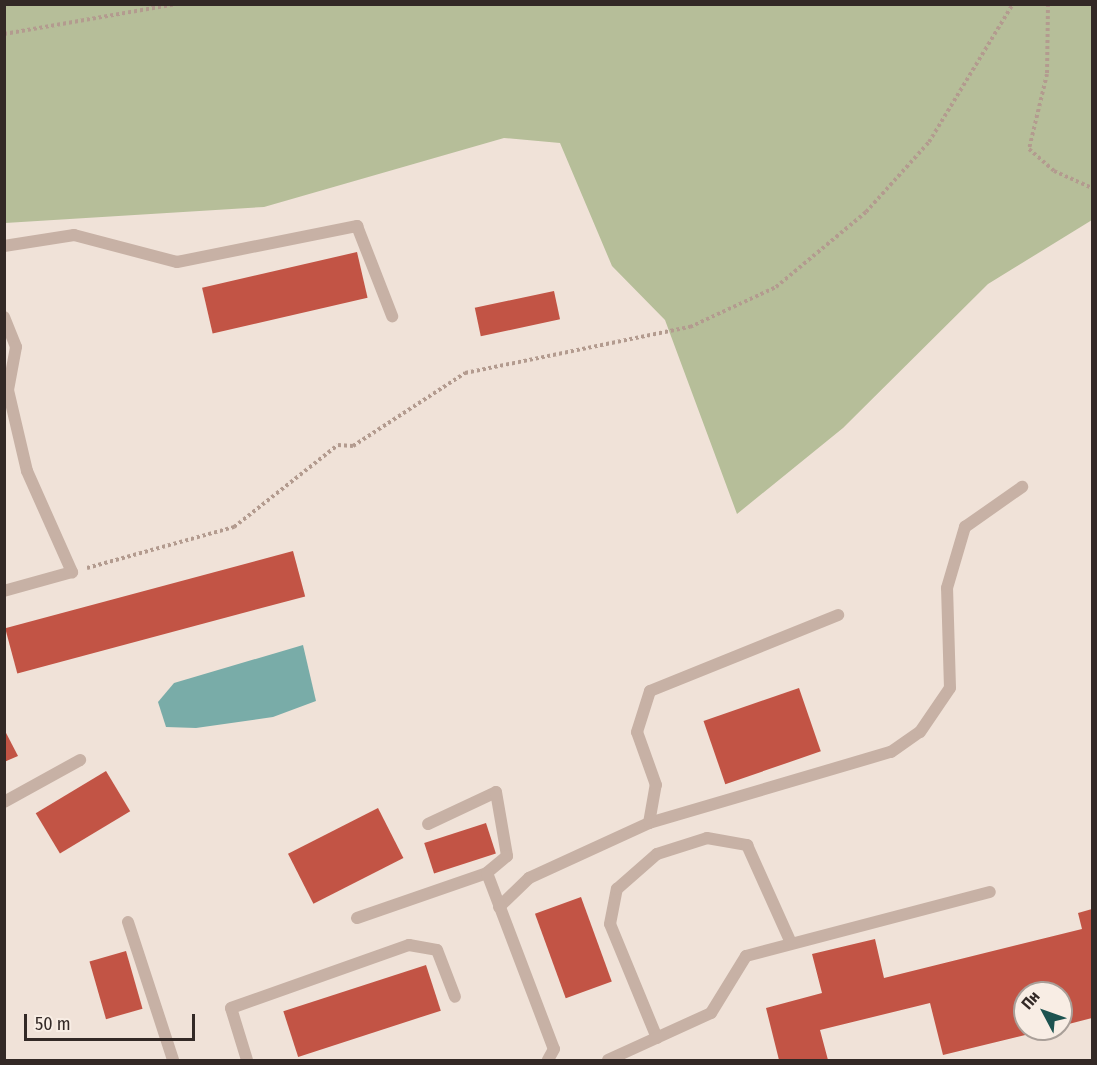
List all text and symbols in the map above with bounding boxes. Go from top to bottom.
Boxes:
north arrow [1013,981,1073,1041]
text: Пн [1017,987,1044,1013]
scale bar [27,1002,198,1040]
text: 50 m [35,1013,71,1035]

